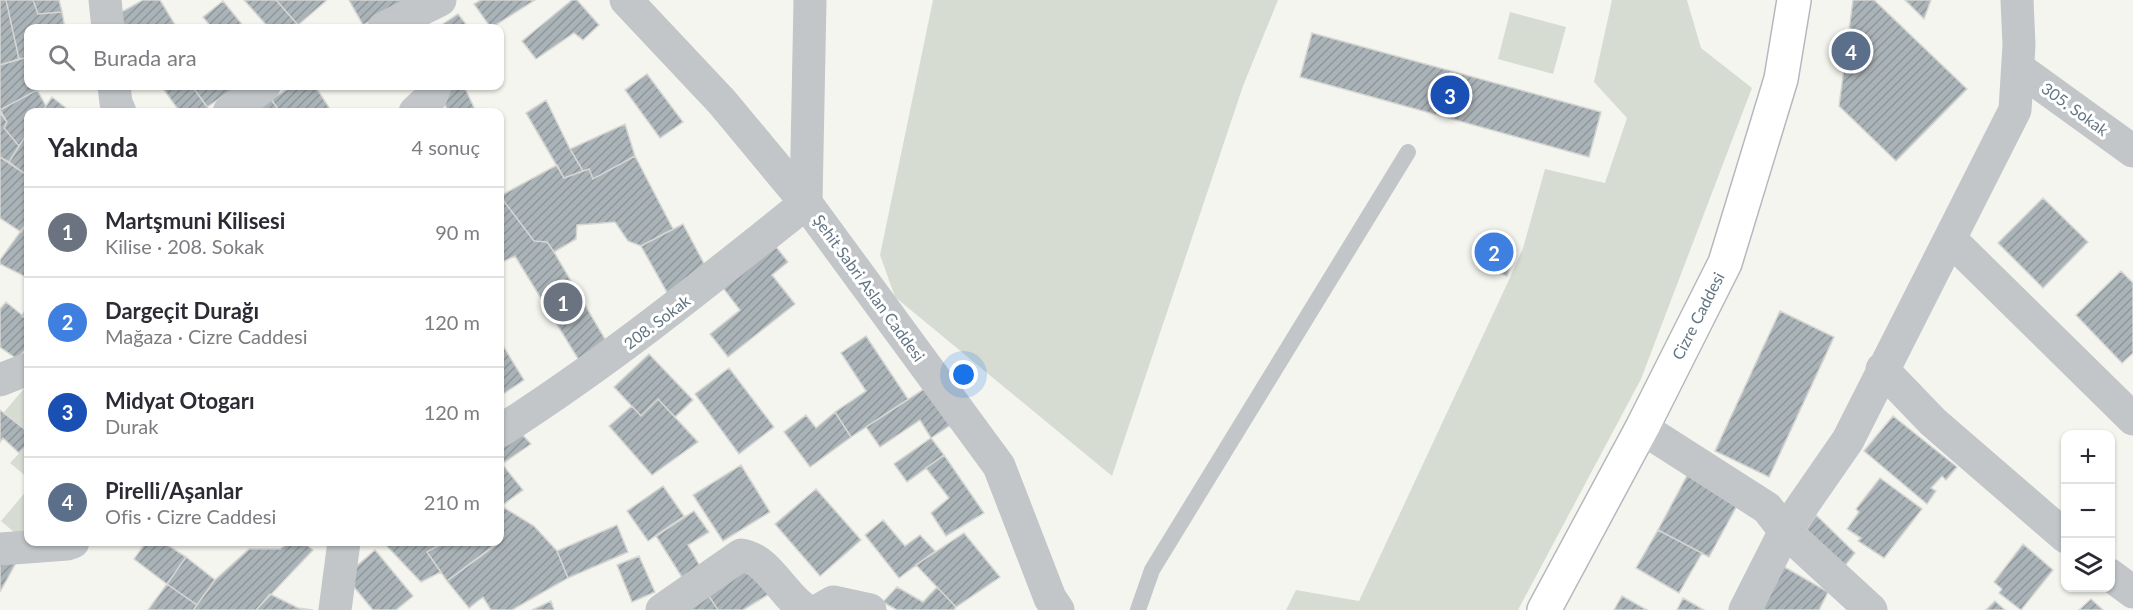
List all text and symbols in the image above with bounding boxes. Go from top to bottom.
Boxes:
search box [24,24,504,90]
pin: 4 [1832,28,1870,74]
icon: search [45,41,78,74]
text: Burada ara [93,44,197,71]
pin: 3 [1430,72,1470,118]
street label: 305. Sokak [2038,78,2113,140]
text: Yakında [48,131,138,163]
text: 4 sonuç [411,135,480,159]
text: Martşmuni Kilisesi [105,207,285,234]
street label: Şehit Sabri Aslan Caddesi [810,211,929,365]
text: 1 [62,220,73,244]
text: 90 m [435,220,480,244]
pin: 2 [1474,230,1514,274]
text: Kilise · 208. Sokak [105,234,264,258]
street label: Cizre Caddesi [1667,269,1728,363]
pin: 1 [544,280,582,324]
street label: 208. Sokak [620,290,694,353]
text: Dargeçit Durağı [105,297,259,324]
text: 2 [62,310,73,334]
text: 120 m [424,310,480,334]
text: Mağaza · Cizre Caddesi [105,324,307,348]
your location [949,360,978,389]
text: Midyat Otogarı [105,387,255,414]
text: 3 [62,400,73,424]
text: 120 m [424,400,480,424]
text: Durak [105,414,158,438]
map controls [2061,430,2115,592]
button: + [2061,430,2115,484]
text: Pirelli/Aşanlar [105,477,243,504]
button: − [2061,484,2115,538]
text: 4 [62,490,73,514]
text: 210 m [424,490,480,514]
text: Ofis · Cizre Caddesi [105,504,276,528]
button: layers [2061,538,2115,592]

